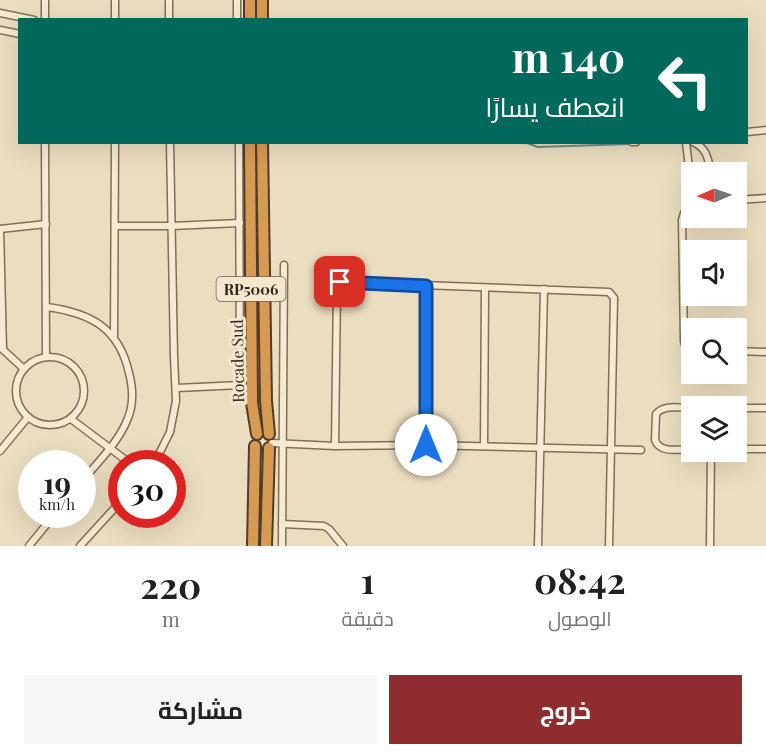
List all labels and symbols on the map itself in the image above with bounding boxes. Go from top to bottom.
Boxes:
north arrow [681,162,747,228]
pin [314,256,365,307]
road number: RP5006 [216,277,286,301]
street label: Rocade Sud [226,319,248,403]
position arrow [394,413,458,477]
speed limit sign: 30 [108,450,186,528]

